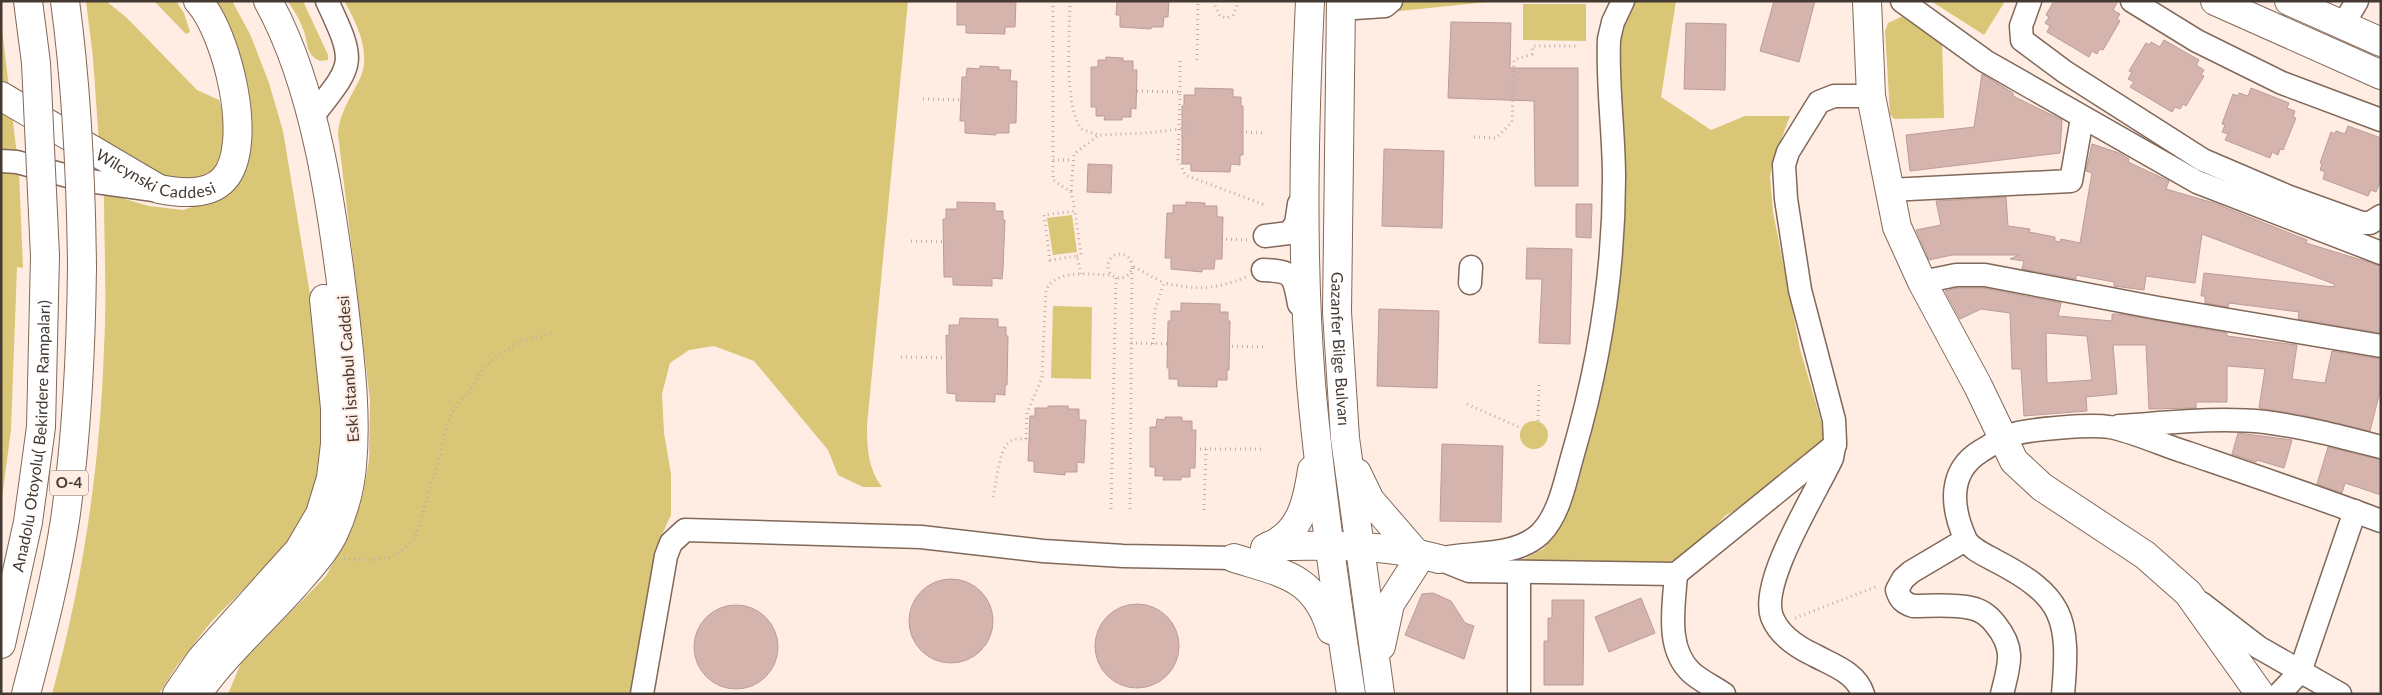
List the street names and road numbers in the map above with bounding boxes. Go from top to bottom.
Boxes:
street label: Wilcynski Caddesi [93,144,218,201]
street label: Gazanfer Bilge Bulvarı [1328,272,1354,426]
street label: Eski İstanbul Caddesi [333,295,362,443]
street label: Anadolu Otoyolu( Bekirdere Rampaları) [7,300,53,573]
road number: O-4 [50,470,88,496]

